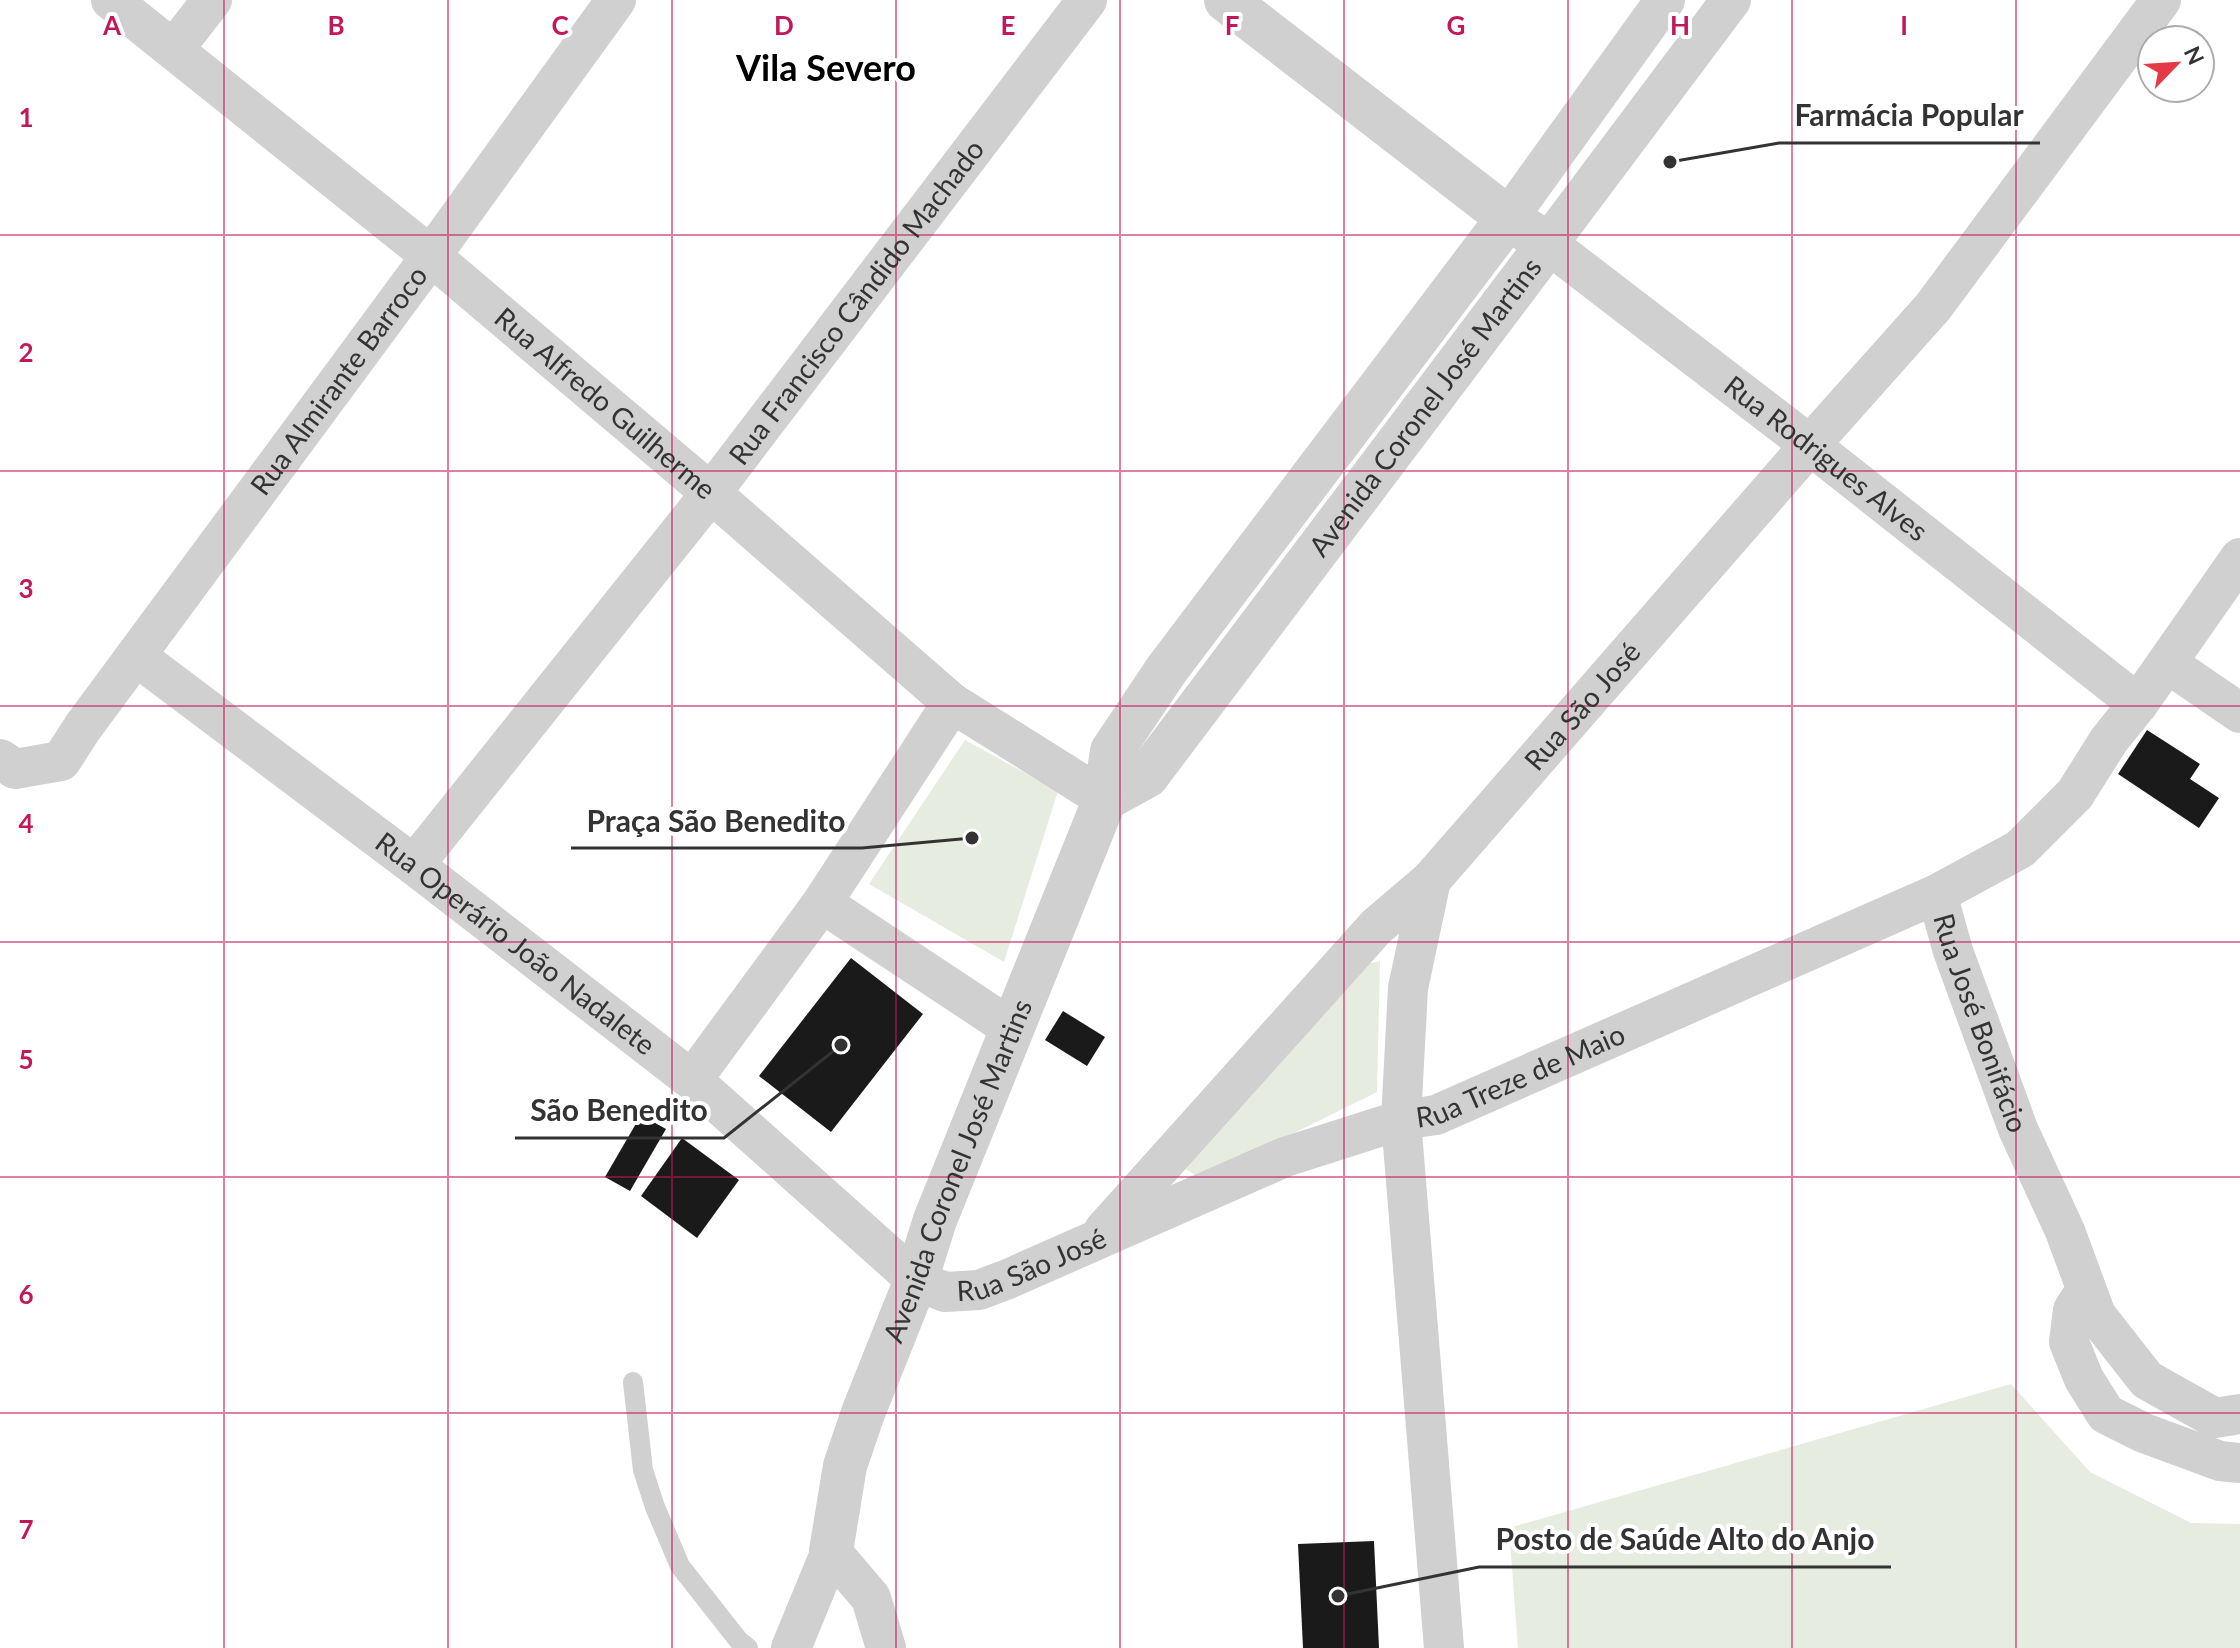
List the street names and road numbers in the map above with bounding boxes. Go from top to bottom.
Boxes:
street label: Rua Francisco Cândido Machado [721,132,990,471]
street label: Avenida Coronel José Martins [1301,250,1548,562]
street label: Rua Almirante Barroco [243,259,434,501]
street label: Rua Alfredo Guilherme [488,300,723,506]
street label: Rua Rodrigues Alves [1718,368,1935,547]
street label: Rua São José [1517,634,1647,777]
street label: Rua Operário João Nadalete [369,824,663,1061]
street label: Rua José Bonifácio [1927,909,2036,1137]
street label: Avenida Coronel José Martins [875,994,1038,1347]
street label: Rua Treze de Maio [1413,1016,1630,1134]
street label: Rua São José [956,1220,1111,1307]

